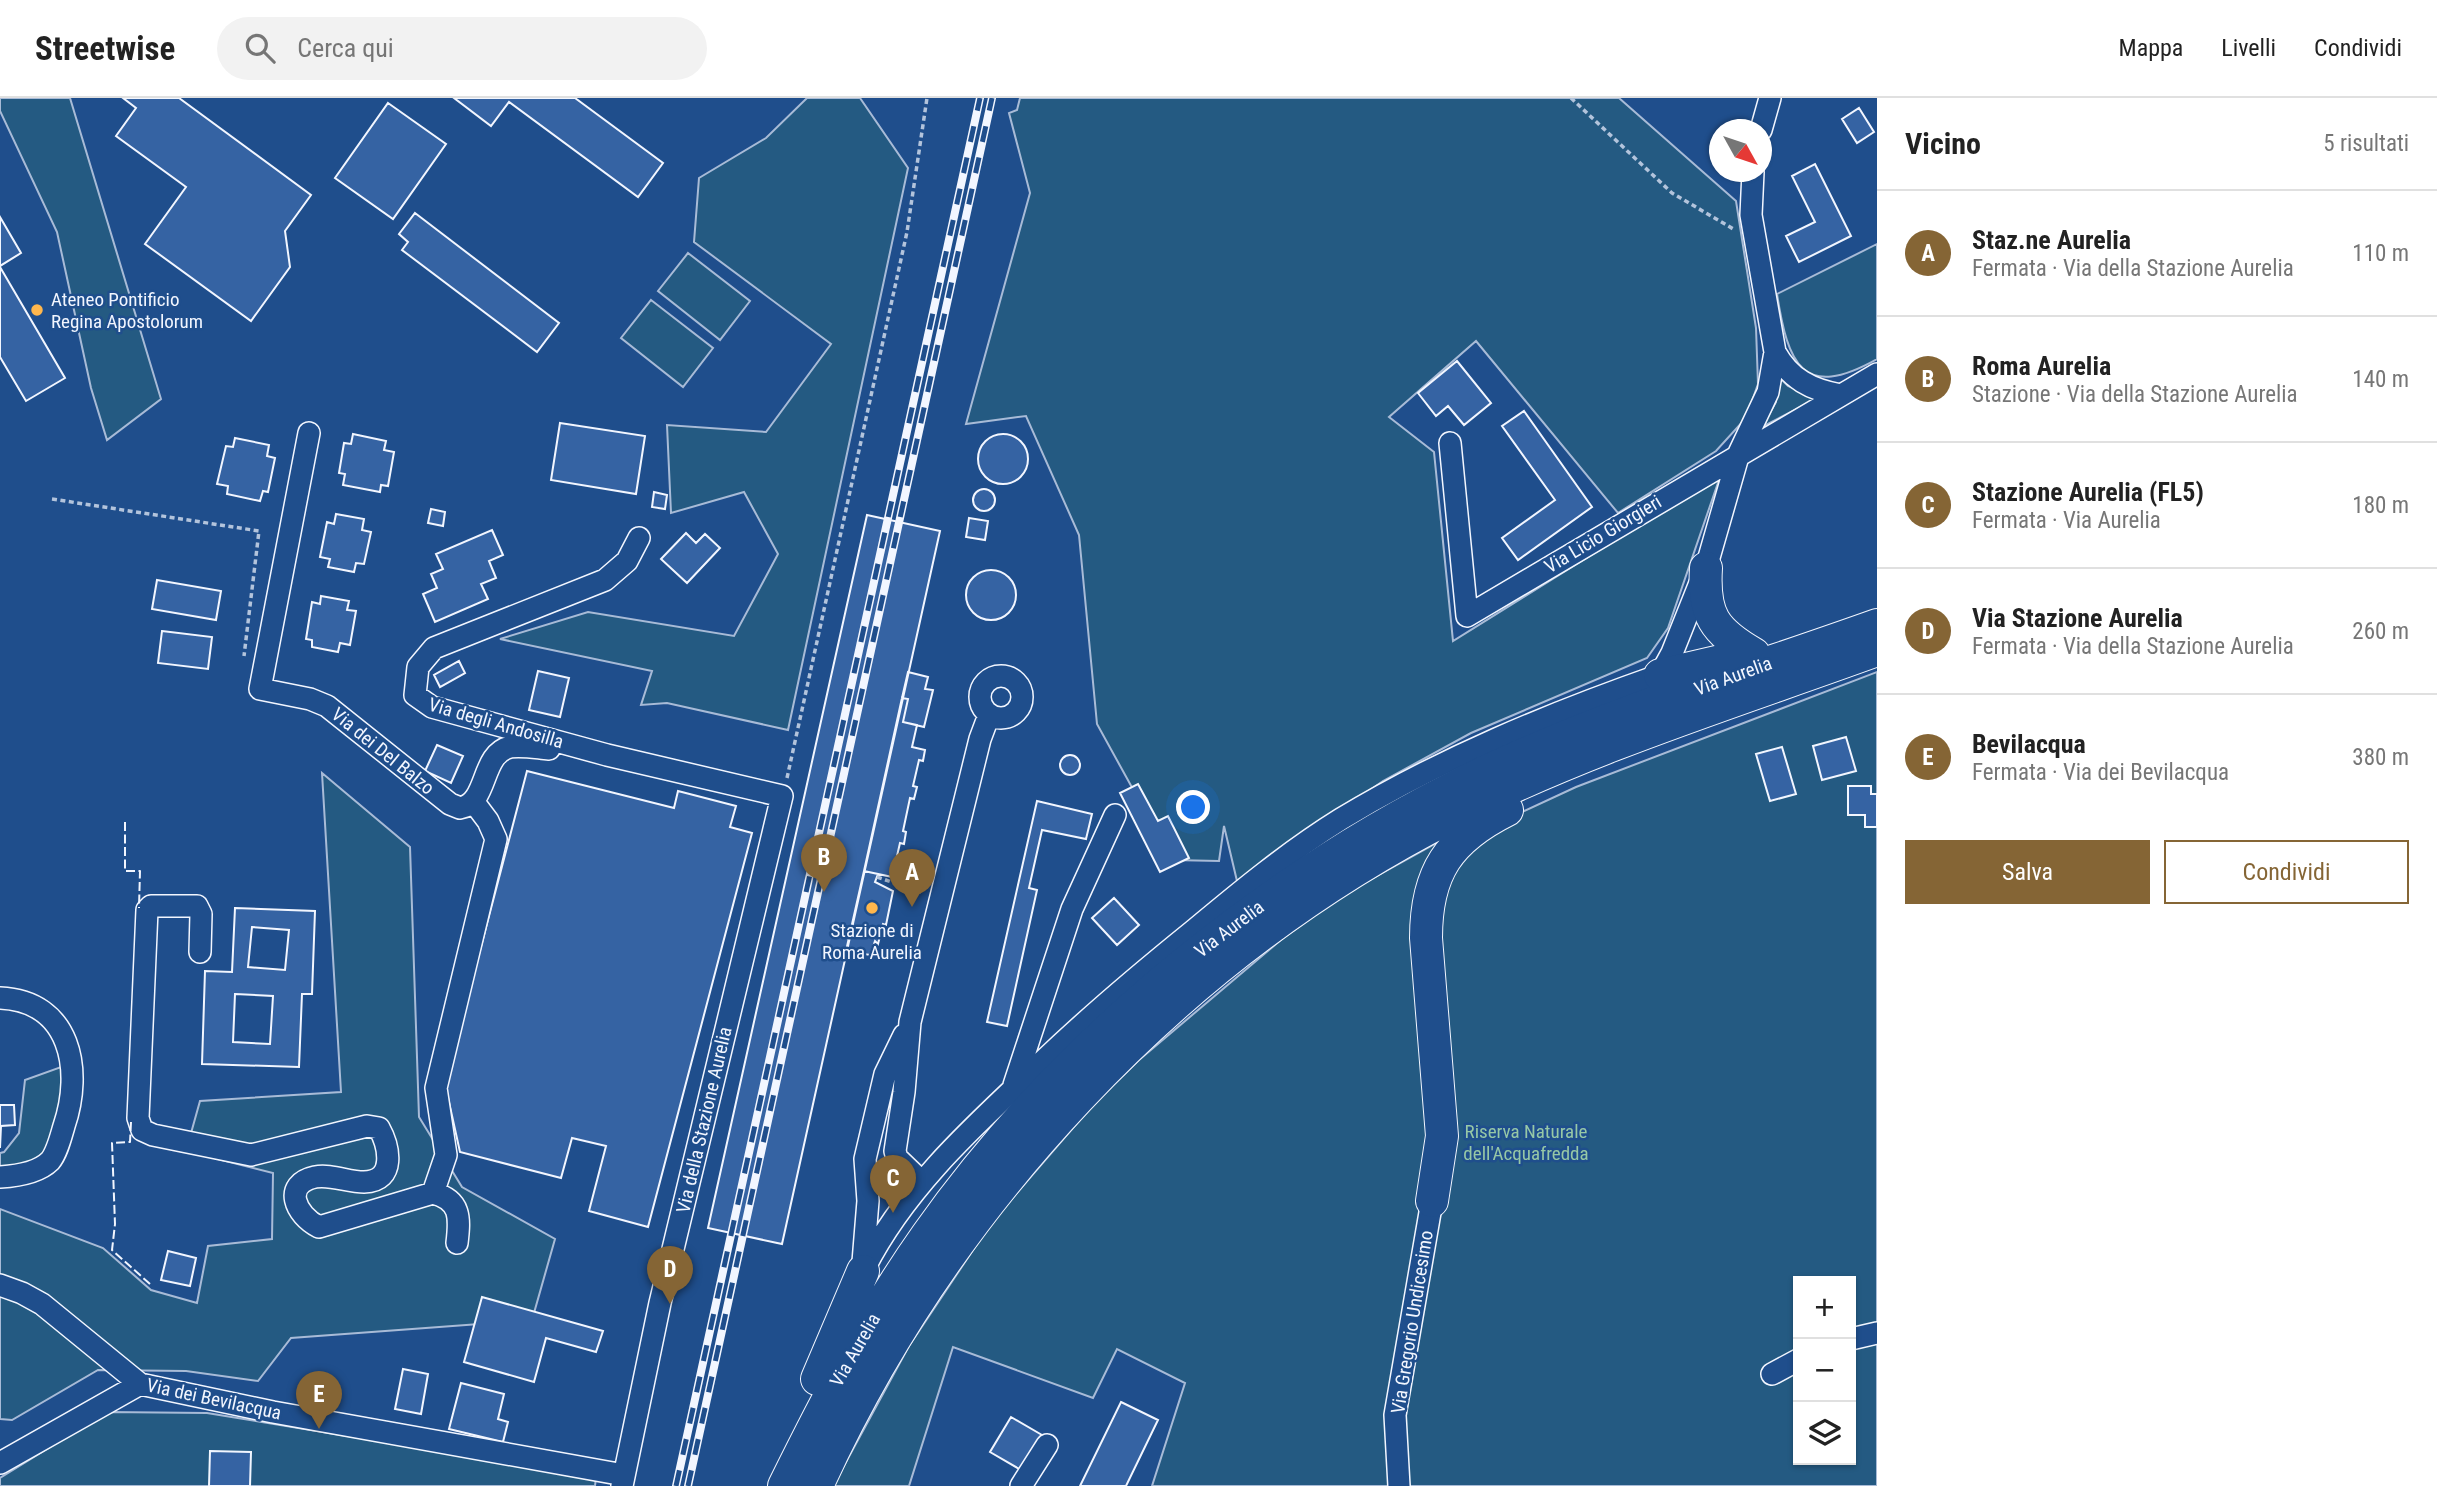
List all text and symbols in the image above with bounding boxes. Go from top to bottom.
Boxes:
search box [217,17,707,80]
text: Streetwise [35,29,175,68]
icon: search [241,29,279,67]
text: Cerca qui [297,33,394,63]
text: Mappa [2119,34,2183,62]
text: Livelli [2221,34,2276,62]
text: Condividi [2314,34,2402,62]
north arrow [1709,119,1772,182]
text: Vicino [1905,126,1981,161]
text: 5 risultati [2323,130,2409,157]
text: Staz.ne Aurelia [1972,225,2131,255]
text: A [1921,240,1935,267]
text: 110 m [2352,240,2409,267]
text: Fermata · Via della Stazione Aurelia [1972,255,2294,282]
place label: Ateneo Pontificio Regina Apostolorum [51,288,203,333]
marker: Ateneo Pontificio Regina Apostolorum [29,302,45,318]
text: Roma Aurelia [1972,351,2111,381]
text: B [1922,366,1934,393]
text: 140 m [2352,366,2409,393]
text: Stazione · Via della Stazione Aurelia [1972,381,2298,408]
text: Stazione Aurelia (FL5) [1972,477,2204,507]
street label: Via Licio Giorgieri [1540,490,1666,578]
text: C [1921,492,1935,519]
text: 180 m [2352,492,2409,519]
text: Fermata · Via Aurelia [1972,507,2161,534]
text: Via Stazione Aurelia [1972,603,2183,633]
text: D [1922,618,1935,645]
text: 260 m [2352,618,2409,645]
text: Fermata · Via della Stazione Aurelia [1972,633,2294,660]
street label: Via Aurelia [1691,651,1775,701]
street label: Via degli Andosilla [426,693,566,753]
street label: Via dei Del Balzo [327,703,439,799]
text: Bevilacqua [1972,729,2086,759]
text: E [1922,744,1934,771]
text: 380 m [2352,744,2409,771]
text: Fermata · Via dei Bevilacqua [1972,759,2229,786]
your location [1176,790,1210,824]
pin: B [801,834,847,892]
button: Salva [1905,840,2150,904]
button: Condividi [2164,840,2409,904]
pin: A [889,849,935,907]
street label: Via Aurelia [1190,895,1268,963]
marker: Stazione di Roma Aurelia [864,900,880,916]
place label: Stazione di Roma Aurelia [822,919,922,964]
street label: Via della Stazione Aurelia [671,1025,737,1215]
park label: Riserva Naturale dell'Acquafredda [1463,1120,1589,1165]
pin: C [870,1155,916,1213]
street label: Via Gregorio Undicesimo [1386,1229,1438,1415]
pin: D [647,1246,693,1304]
map controls [1793,1276,1856,1465]
button: + [1793,1276,1856,1339]
street label: Via Aurelia [825,1309,885,1391]
button: − [1793,1339,1856,1402]
pin: E [296,1371,342,1429]
street label: Via dei Bevilacqua [145,1373,283,1425]
button: layers [1793,1402,1856,1465]

